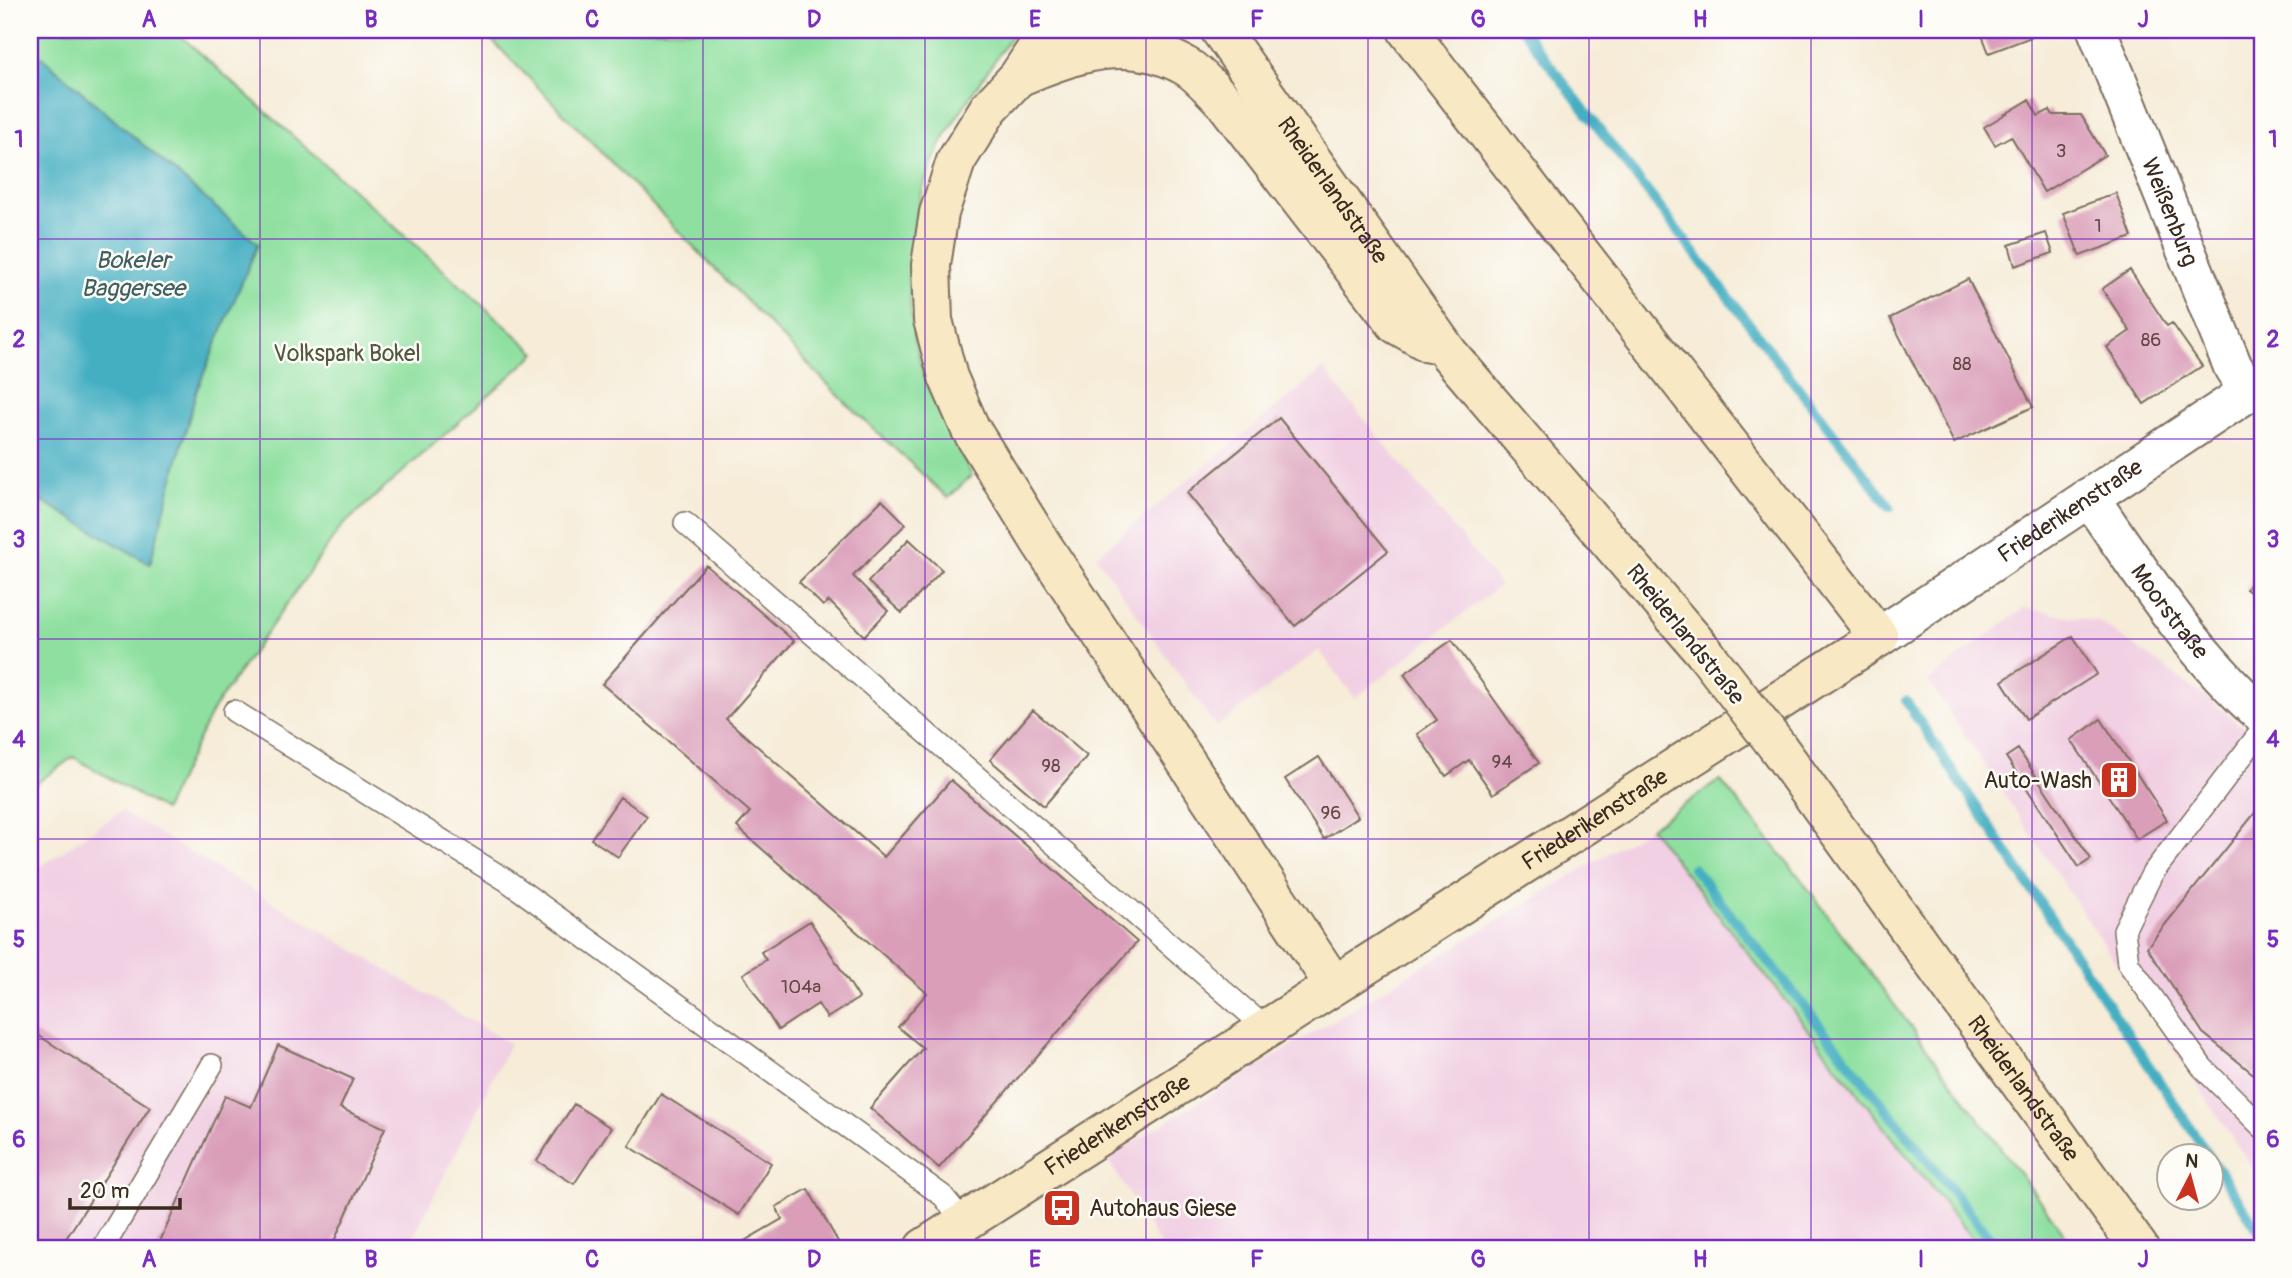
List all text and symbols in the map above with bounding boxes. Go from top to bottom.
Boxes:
text: A [142,5,157,34]
text: B [364,5,378,34]
text: C [585,5,599,34]
text: D [807,5,821,34]
text: E [1029,5,1041,34]
text: F [1250,5,1264,34]
text: G [1470,5,1486,34]
text: H [1693,5,1707,34]
text: I [1918,5,1924,34]
text: J [2137,5,2149,34]
street label: Rheiderlandstraße [1271,111,1395,270]
text: 1 [15,125,24,154]
text: 1 [2269,125,2278,154]
house number: 3 [2056,139,2066,163]
street label: Weißenburg [2135,154,2205,270]
house number: 1 [2094,214,2102,238]
water label: Bokeler Baggersee [81,246,187,303]
text: 2 [13,325,26,354]
text: 2 [2267,325,2280,354]
house number: 86 [2141,328,2161,352]
park label: Volkspark Bokel [273,339,421,368]
house number: 88 [1952,352,1972,376]
street label: Friederikenstraße [1992,452,2149,569]
text: 3 [13,525,25,554]
text: 3 [2267,525,2279,554]
street label: Rheiderlandstraße [1620,558,1752,711]
street label: Moorstraße [2124,558,2215,666]
text: 4 [12,725,26,754]
text: 4 [2266,725,2280,754]
house number: 94 [1492,750,1512,774]
house number: 98 [1041,754,1061,778]
building icon: Auto-Wash [2098,759,2140,801]
street label: Friederikenstraße [1516,762,1674,877]
place label: Auto-Wash [1984,766,2092,795]
house number: 96 [1321,801,1341,825]
text: 5 [13,925,25,954]
text: 5 [2267,925,2279,954]
house number: 104a [781,975,821,999]
street label: Rheiderlandstraße [1961,1010,2086,1168]
street label: Friederikenstraße [1039,1067,1196,1183]
text: 6 [12,1125,26,1154]
text: 6 [2266,1125,2280,1154]
north arrow [2156,1142,2226,1212]
text: N [2184,1148,2199,1174]
scale bar [70,1166,180,1210]
text: 20 m [80,1178,129,1205]
bus stop icon: Autohaus Giese [1041,1187,1083,1229]
place label: Autohaus Giese [1089,1194,1237,1223]
text: A [142,1245,157,1274]
text: B [364,1245,378,1274]
text: C [585,1245,599,1274]
text: D [807,1245,821,1274]
text: E [1029,1245,1041,1274]
text: F [1250,1245,1264,1274]
text: G [1470,1245,1486,1274]
text: H [1693,1245,1707,1274]
text: I [1918,1245,1924,1274]
text: J [2137,1245,2149,1274]

